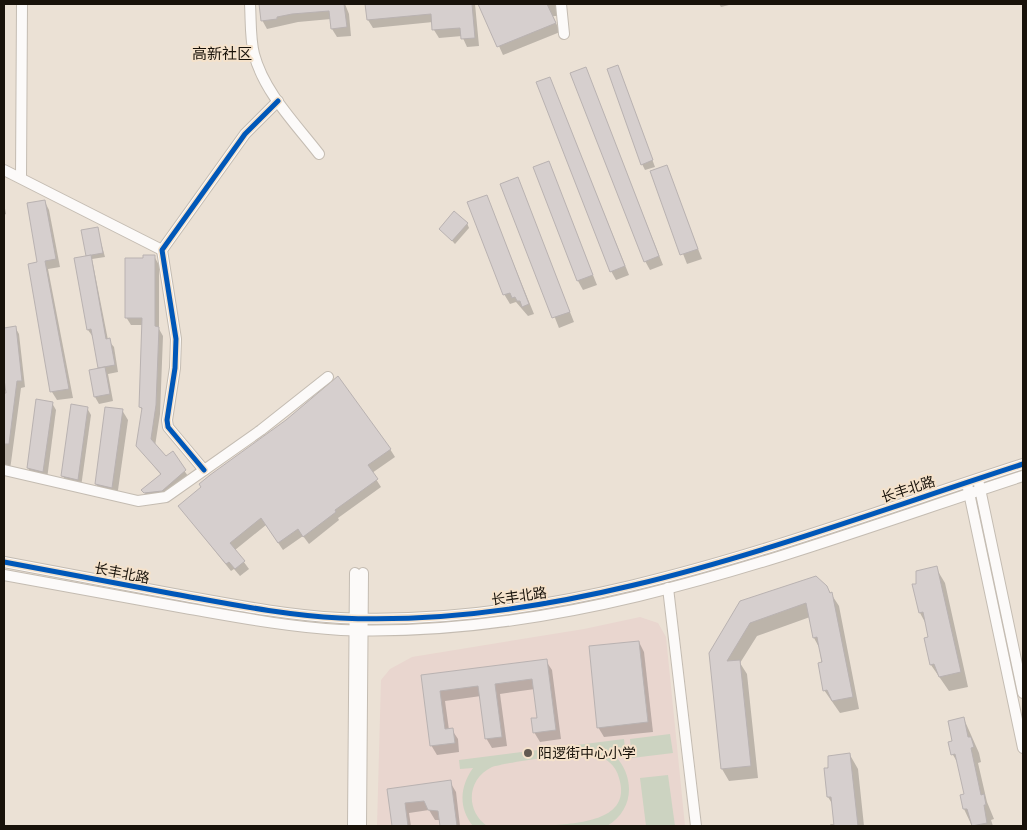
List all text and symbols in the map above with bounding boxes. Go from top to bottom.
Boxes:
district label: 高新社区 [192,43,252,64]
street label: 长丰北路 [878,471,937,506]
street label: 长丰北路 [93,558,151,587]
street label: 长丰北路 [490,582,548,609]
place label: 阳逻街中心小学 [538,743,636,762]
marker: 阳逻街中心小学 [522,747,534,759]

